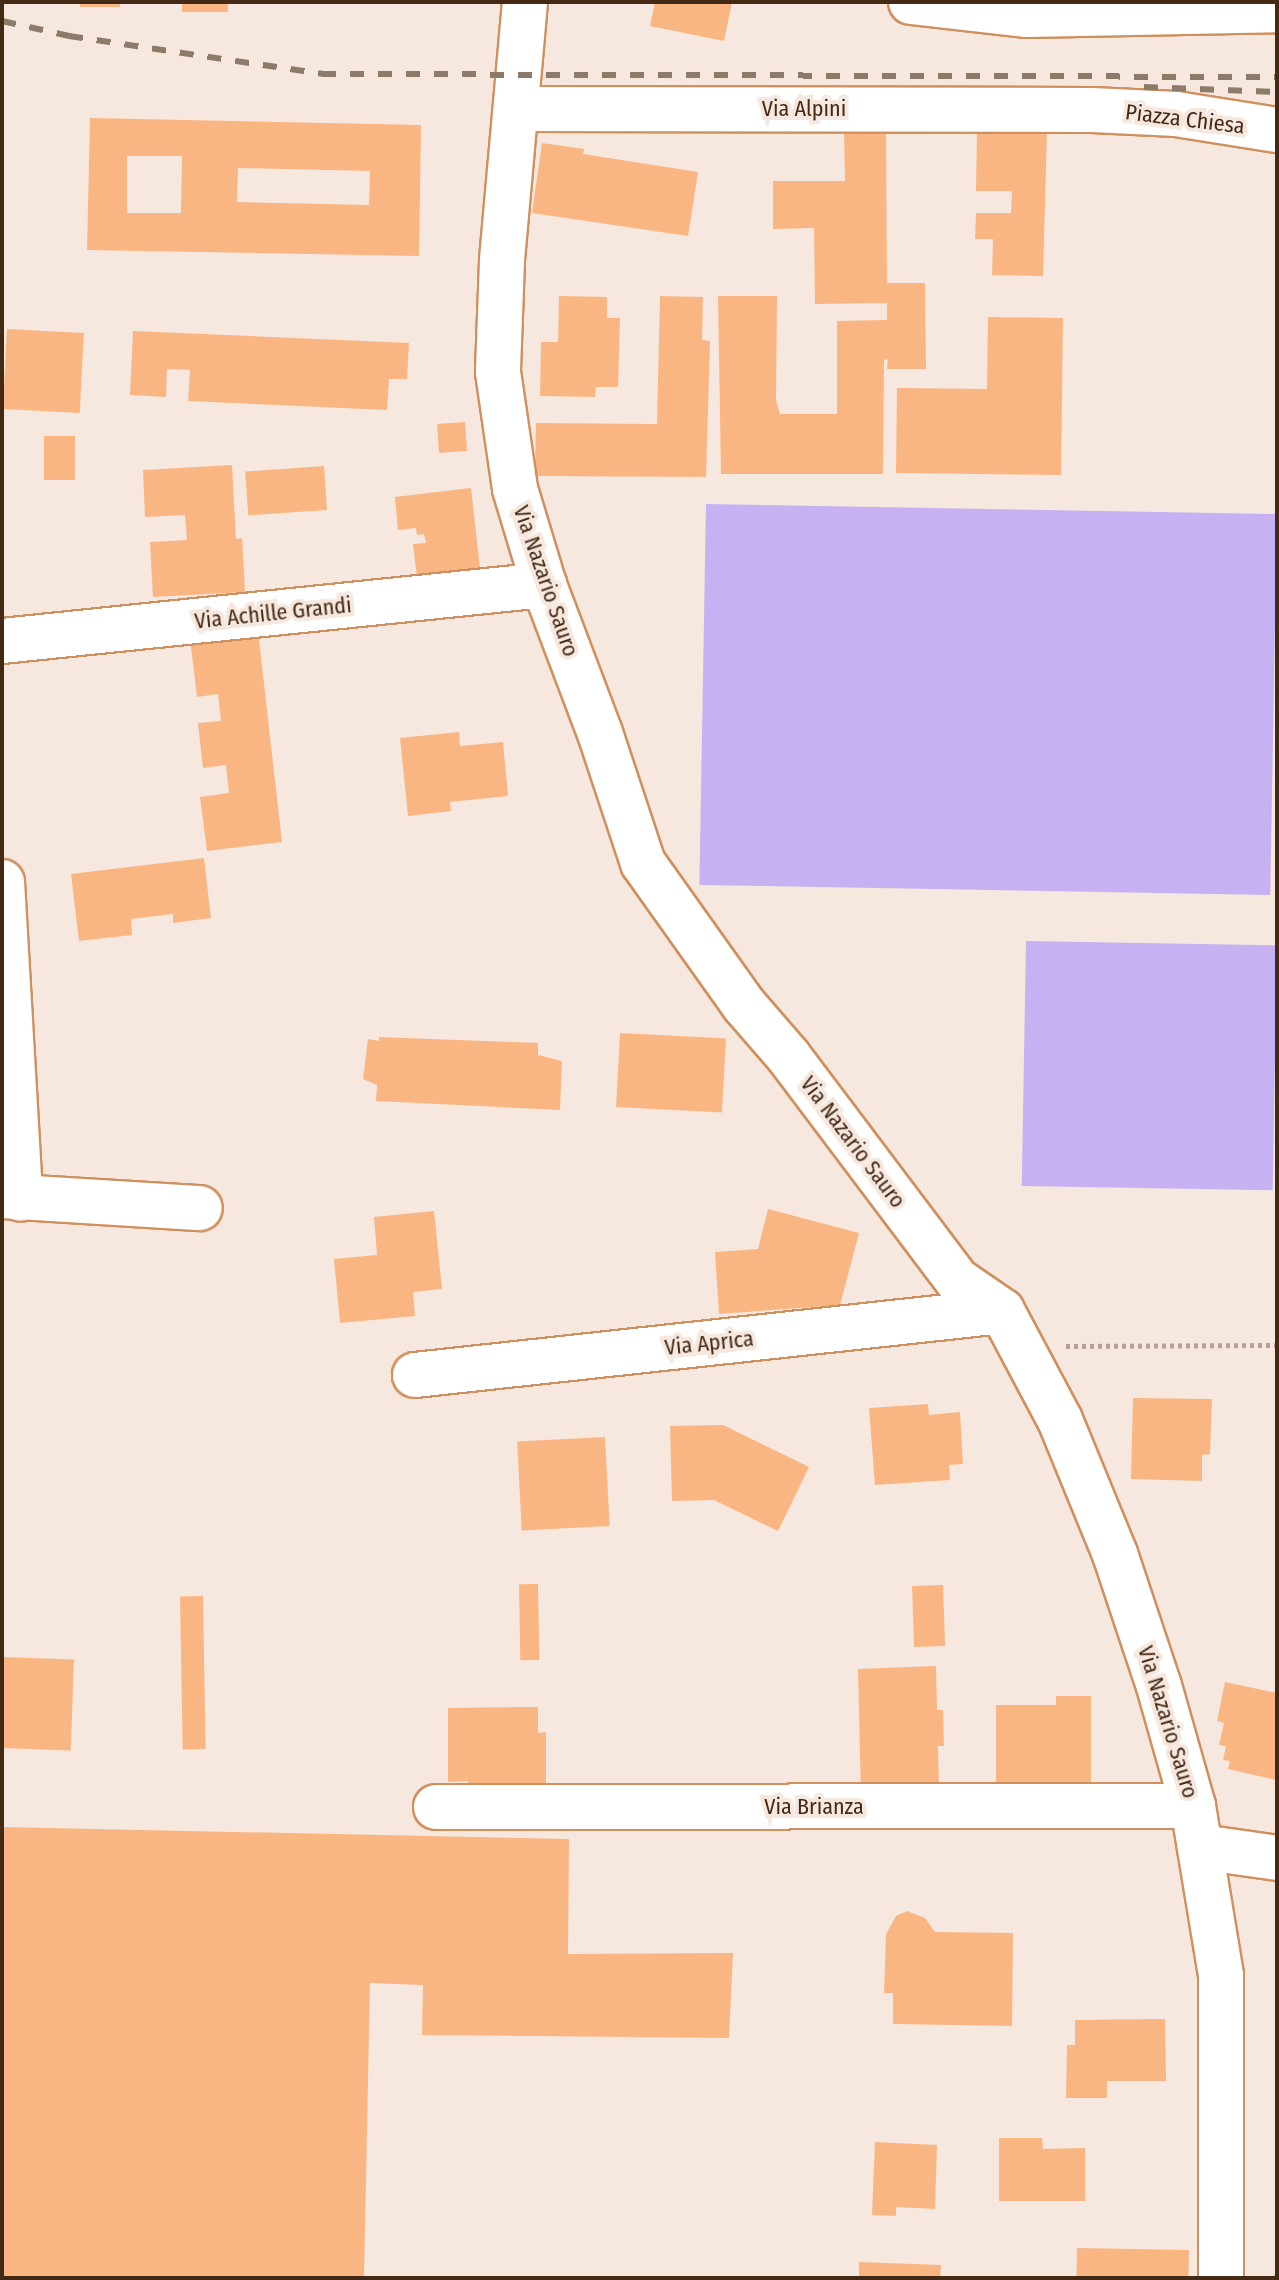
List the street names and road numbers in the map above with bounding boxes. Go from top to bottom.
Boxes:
street label: Via Alpini [762,96,846,122]
street label: Piazza Chiesa [1124,99,1246,139]
street label: Via Nazario Sauro [508,502,584,660]
street label: Via Achille Grandi [193,592,353,634]
street label: Via Nazario Sauro [795,1071,911,1213]
street label: Via Aprica [663,1325,755,1361]
street label: Via Nazario Sauro [1132,1643,1204,1801]
street label: Via Brianza [764,1794,864,1820]

